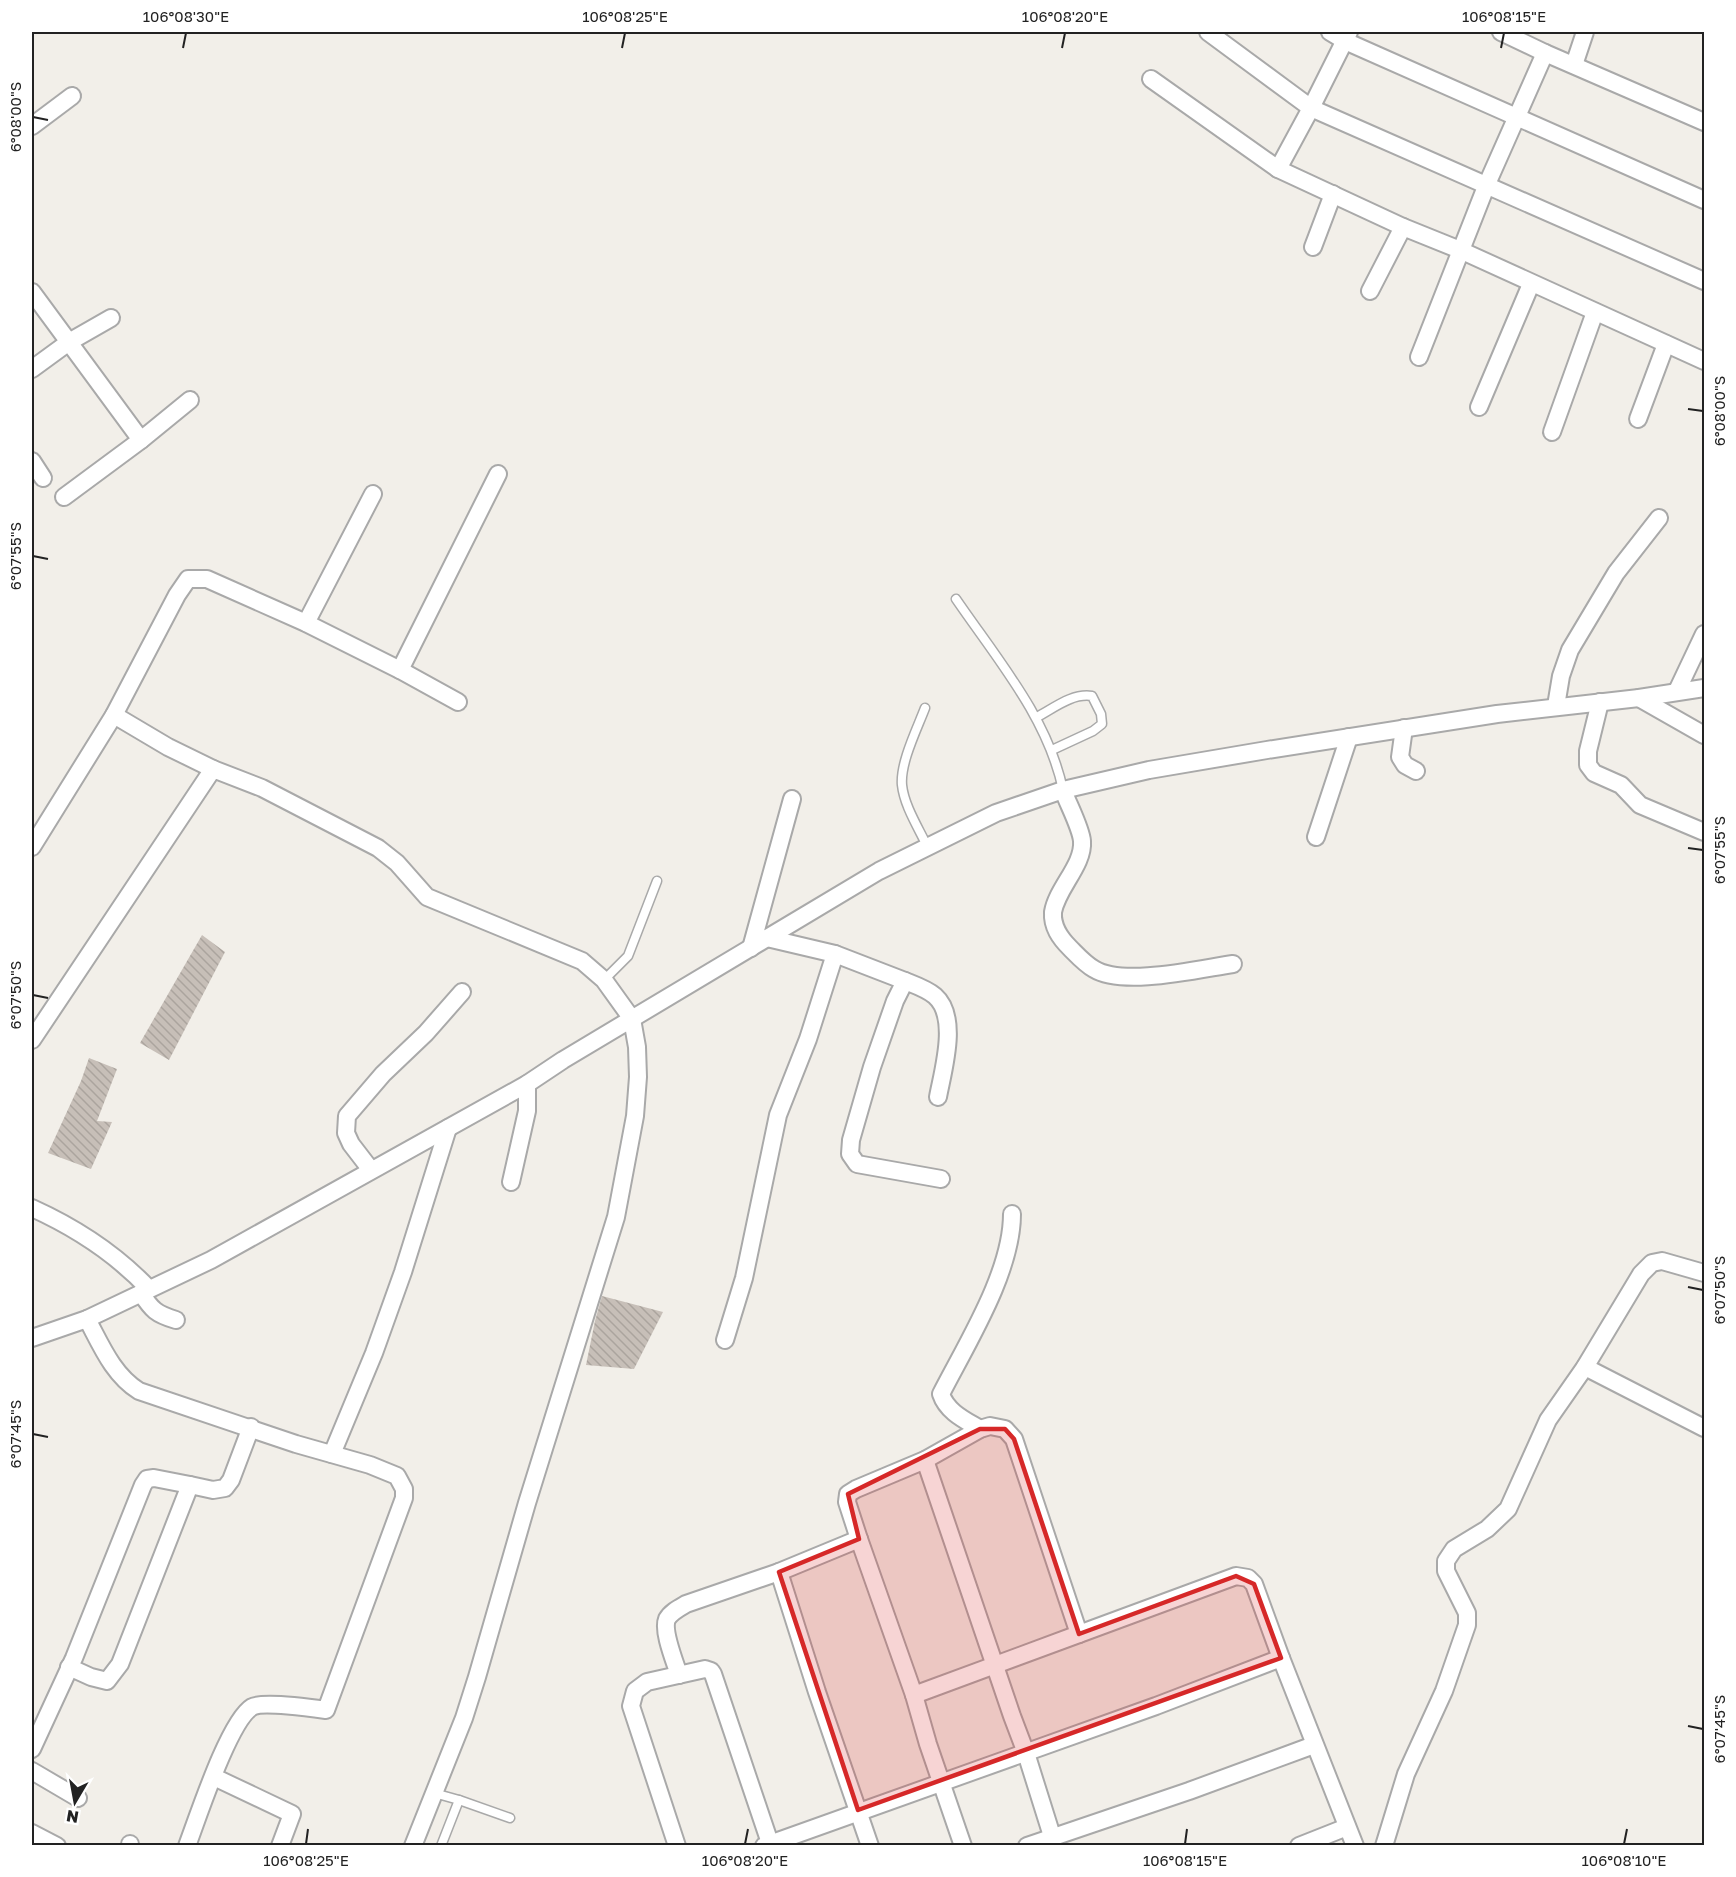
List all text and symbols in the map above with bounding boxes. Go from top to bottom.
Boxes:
text: 106°08'30"E [143,7,229,25]
text: 106°08'25"E [582,7,668,25]
text: 106°08'20"E [1022,7,1108,25]
text: 106°08'15"E [1462,7,1546,25]
text: 6°08'00"S [6,82,24,152]
text: 6°08'00"S [1710,376,1728,446]
text: 6°07'55"S [6,522,24,590]
text: 6°07'55"S [1710,816,1728,884]
text: 6°07'50"S [6,961,24,1029]
text: 6°07'50"S [1710,1256,1728,1324]
text: 6°07'45"S [6,1400,24,1468]
text: 6°07'45"S [1710,1695,1728,1763]
north arrow [45,1772,105,1832]
text: N [65,1806,80,1828]
text: 106°08'25"E [263,1851,349,1869]
text: 106°08'20"E [702,1851,788,1869]
text: 106°08'15"E [1143,1851,1227,1869]
text: 106°08'10"E [1582,1851,1666,1869]

